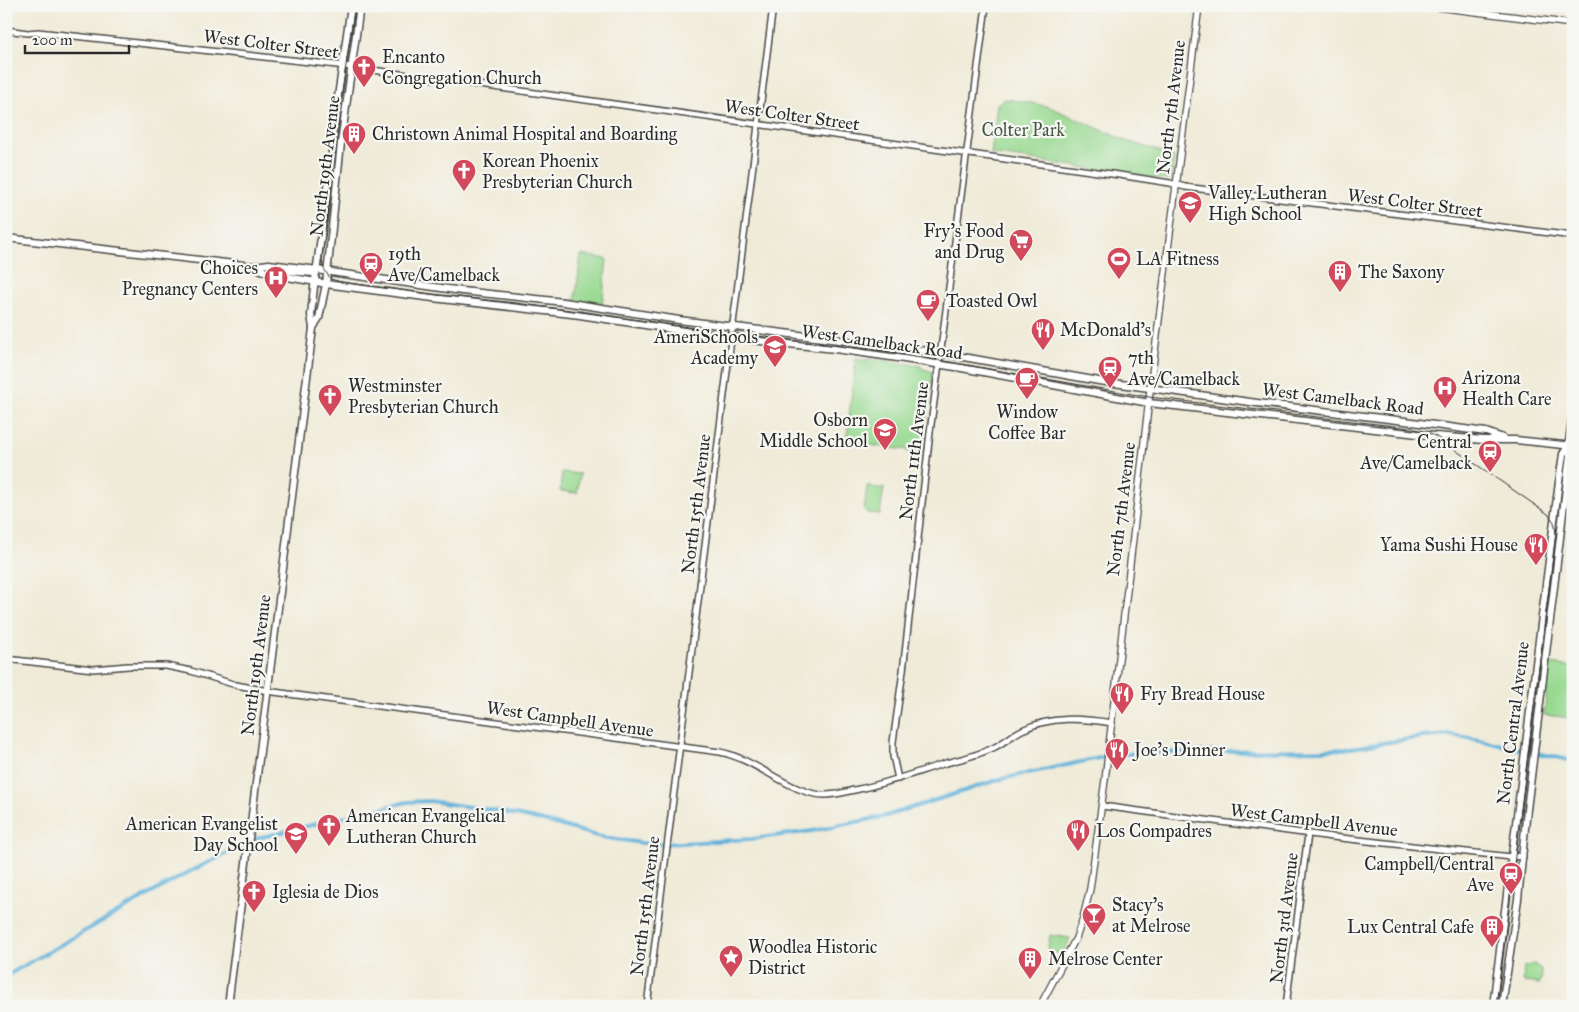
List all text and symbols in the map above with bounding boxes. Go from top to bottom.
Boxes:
scale bar [25,22,129,54]
street label: West Colter Street [202,25,340,63]
text: 200 m [32,31,73,49]
street label: North 7th Avenue [1152,39,1190,175]
place label: Encanto Congregation Church [382,46,542,90]
church icon: Encanto Congregation Church [351,54,377,88]
street label: North 19th Avenue [305,94,345,238]
street label: West Colter Street [723,95,862,135]
park label: Colter Park [981,119,1065,141]
building icon: Christown Animal Hospital and Boarding [341,121,367,155]
place label: Christown Animal Hospital and Boarding [372,123,678,146]
place label: Korean Phoenix Presbyterian Church [482,150,633,193]
church icon: Korean Phoenix Presbyterian Church [451,158,477,192]
place label: Valley Lutheran High School [1207,182,1327,226]
street label: West Colter Street [1346,184,1484,222]
school or university icon: Valley Lutheran High School [1177,190,1203,224]
place label: Fry's Food and Drug [924,220,1005,264]
supermarket icon: Fry's Food and Drug [1008,228,1034,262]
place label: 19th Ave/Camelback [387,243,500,286]
sports icon: LA Fitness [1106,246,1132,280]
place label: LA Fitness [1136,248,1219,270]
station icon: 19th Ave/Camelback [358,251,384,285]
place label: Choices Pregnancy Centers [122,257,258,301]
building icon: The Saxony [1327,259,1353,293]
place label: The Saxony [1358,261,1445,283]
hospital icon: Choices Pregnancy Centers [263,265,289,299]
cafe icon: Toasted Owl [915,288,941,322]
place label: Toasted Owl [946,290,1037,312]
restaurant icon: McDonald's [1030,317,1056,351]
place label: McDonald's [1060,319,1151,341]
street label: West Camelback Road [800,320,964,364]
place label: AmeriSchools Academy [653,326,759,369]
school or university icon: AmeriSchools Academy [762,334,788,368]
place label: 7th Ave/Camelback [1127,347,1240,390]
station icon: 7th Ave/Camelback [1097,355,1123,389]
cafe icon: Window Coffee Bar [1014,366,1040,400]
place label: Arizona Health Care [1461,367,1552,410]
place label: Westminster Presbyterian Church [348,375,499,418]
hospital icon: Arizona Health Care [1432,375,1458,409]
street label: West Camelback Road [1261,378,1425,420]
street label: North 11th Avenue [895,380,933,522]
church icon: Westminster Presbyterian Church [317,383,343,417]
place label: Window Coffee Bar [988,401,1066,444]
place label: Osborn Middle School [759,409,868,452]
school or university icon: Osborn Middle School [872,417,898,451]
place label: Central Ave/Camelback [1359,431,1473,474]
street label: North 15th Avenue [677,433,715,575]
station icon: Central Ave/Camelback [1477,439,1503,473]
street label: North 7th Avenue [1102,441,1140,577]
restaurant icon: Yama Sushi House [1523,532,1549,566]
place label: Yama Sushi House [1380,534,1518,556]
street label: North 19th Avenue [236,593,276,737]
street label: North Central Avenue [1492,640,1534,806]
restaurant icon: Fry Bread House [1109,681,1135,715]
place label: Fry Bread House [1140,683,1265,705]
street label: West Campbell Avenue [485,696,655,742]
restaurant icon: Joe's Dinner [1104,737,1130,771]
place label: Joe's Dinner [1132,739,1226,762]
street label: West Campbell Avenue [1229,799,1399,841]
place label: American Evangelical Lutheran Church [345,805,505,848]
place label: American Evangelist Day School [125,813,279,856]
church icon: American Evangelical Lutheran Church [316,813,342,847]
restaurant icon: Los Compadres [1065,818,1091,852]
place label: Los Compadres [1096,820,1212,842]
school or university icon: American Evangelist Day School [283,821,309,855]
street label: North 15th Avenue [626,835,664,977]
street label: North 3rd Avenue [1265,851,1303,985]
place label: Campbell/Central Ave [1364,853,1494,896]
station icon: Campbell/Central Ave [1498,861,1524,895]
church icon: Iglesia de Dios [241,879,267,913]
place label: Iglesia de Dios [272,881,378,904]
place label: Stacy’s at Melrose [1112,894,1191,937]
bar icon: Stacy’s at Melrose [1081,902,1107,936]
building icon: Lux Central Cafe [1479,914,1505,948]
place label: Lux Central Cafe [1347,916,1474,938]
place label: Woodlea Historic District [748,936,878,979]
place icon: Woodlea Historic District [718,944,744,978]
building icon: Melrose Center [1017,946,1043,980]
place label: Melrose Center [1048,948,1163,970]

